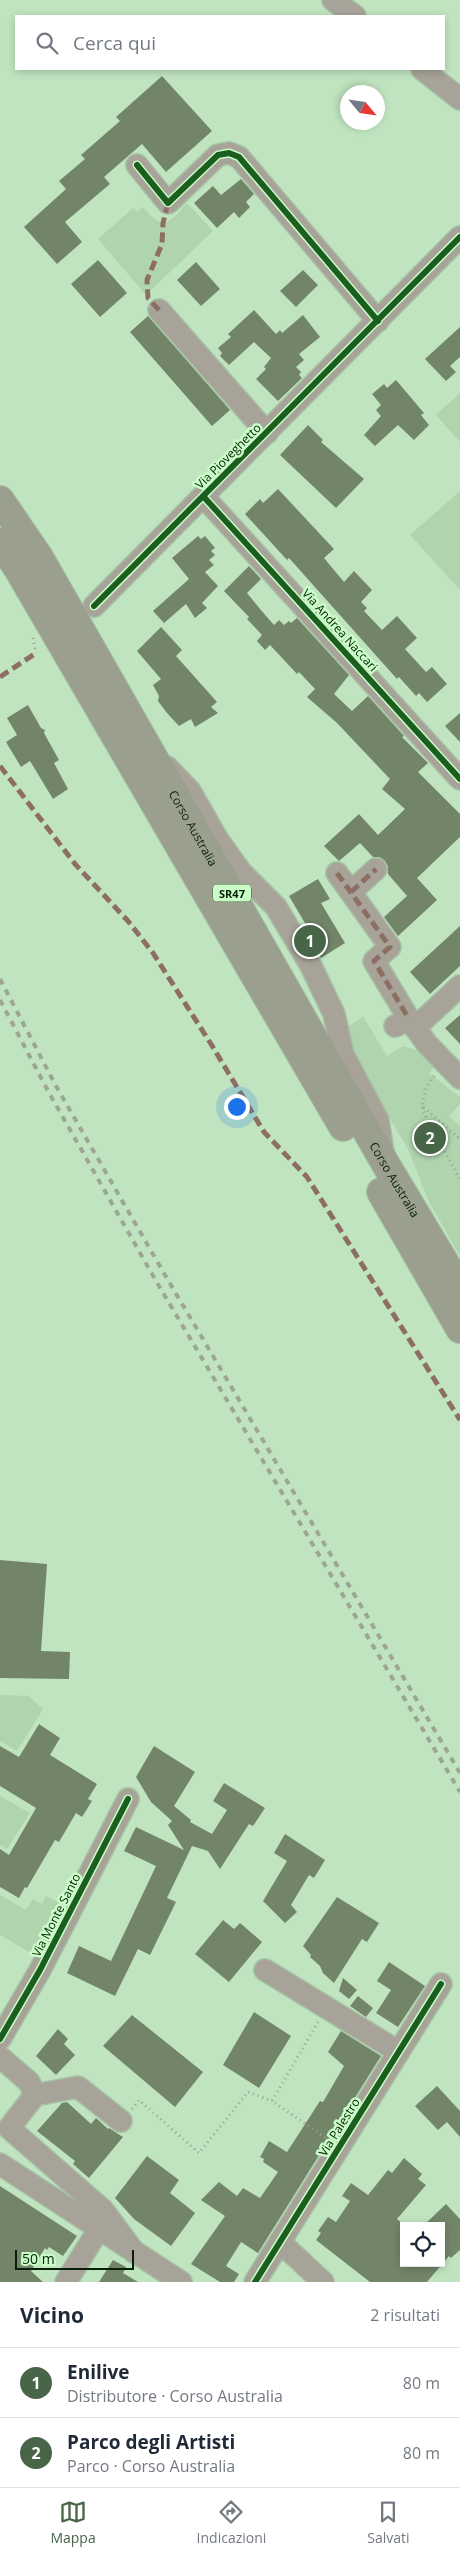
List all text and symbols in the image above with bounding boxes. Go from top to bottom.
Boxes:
search box [15,15,445,70]
icon: search [33,29,61,57]
text: Cerca qui [73,30,156,56]
north arrow [340,85,385,130]
street label: Via Pioveghetto [191,419,265,493]
street label: Via Andrea Naccari [298,585,382,675]
street label: Corso Australia [165,787,222,869]
road number: SR47 [213,884,251,901]
pin: 1 [294,922,326,960]
your location [224,1094,250,1120]
pin: 2 [414,1119,446,1157]
street label: Corso Australia [366,1138,424,1220]
street label: Via Monte Santo [28,1870,84,1960]
street label: Via Palestro [314,2095,364,2159]
map controls [400,2222,445,2267]
button: locate [400,2222,445,2267]
scale bar [15,2247,134,2270]
text: 50 m [22,2249,55,2268]
text: Vicino [20,2301,84,2329]
text: 2 risultati [370,2304,440,2326]
text: Enilive [67,2359,130,2385]
text: 1 [31,2372,41,2394]
text: 80 m [403,2372,440,2394]
text: Distributore · Corso Australia [67,2385,283,2407]
text: Parco degli Artisti [67,2429,235,2455]
text: 2 [31,2442,41,2464]
text: 80 m [403,2442,440,2464]
text: Parco · Corso Australia [67,2455,235,2477]
tab: Mappa [50,2498,96,2547]
tab: Indicazioni [197,2498,266,2547]
tab: Salvati [367,2498,410,2547]

